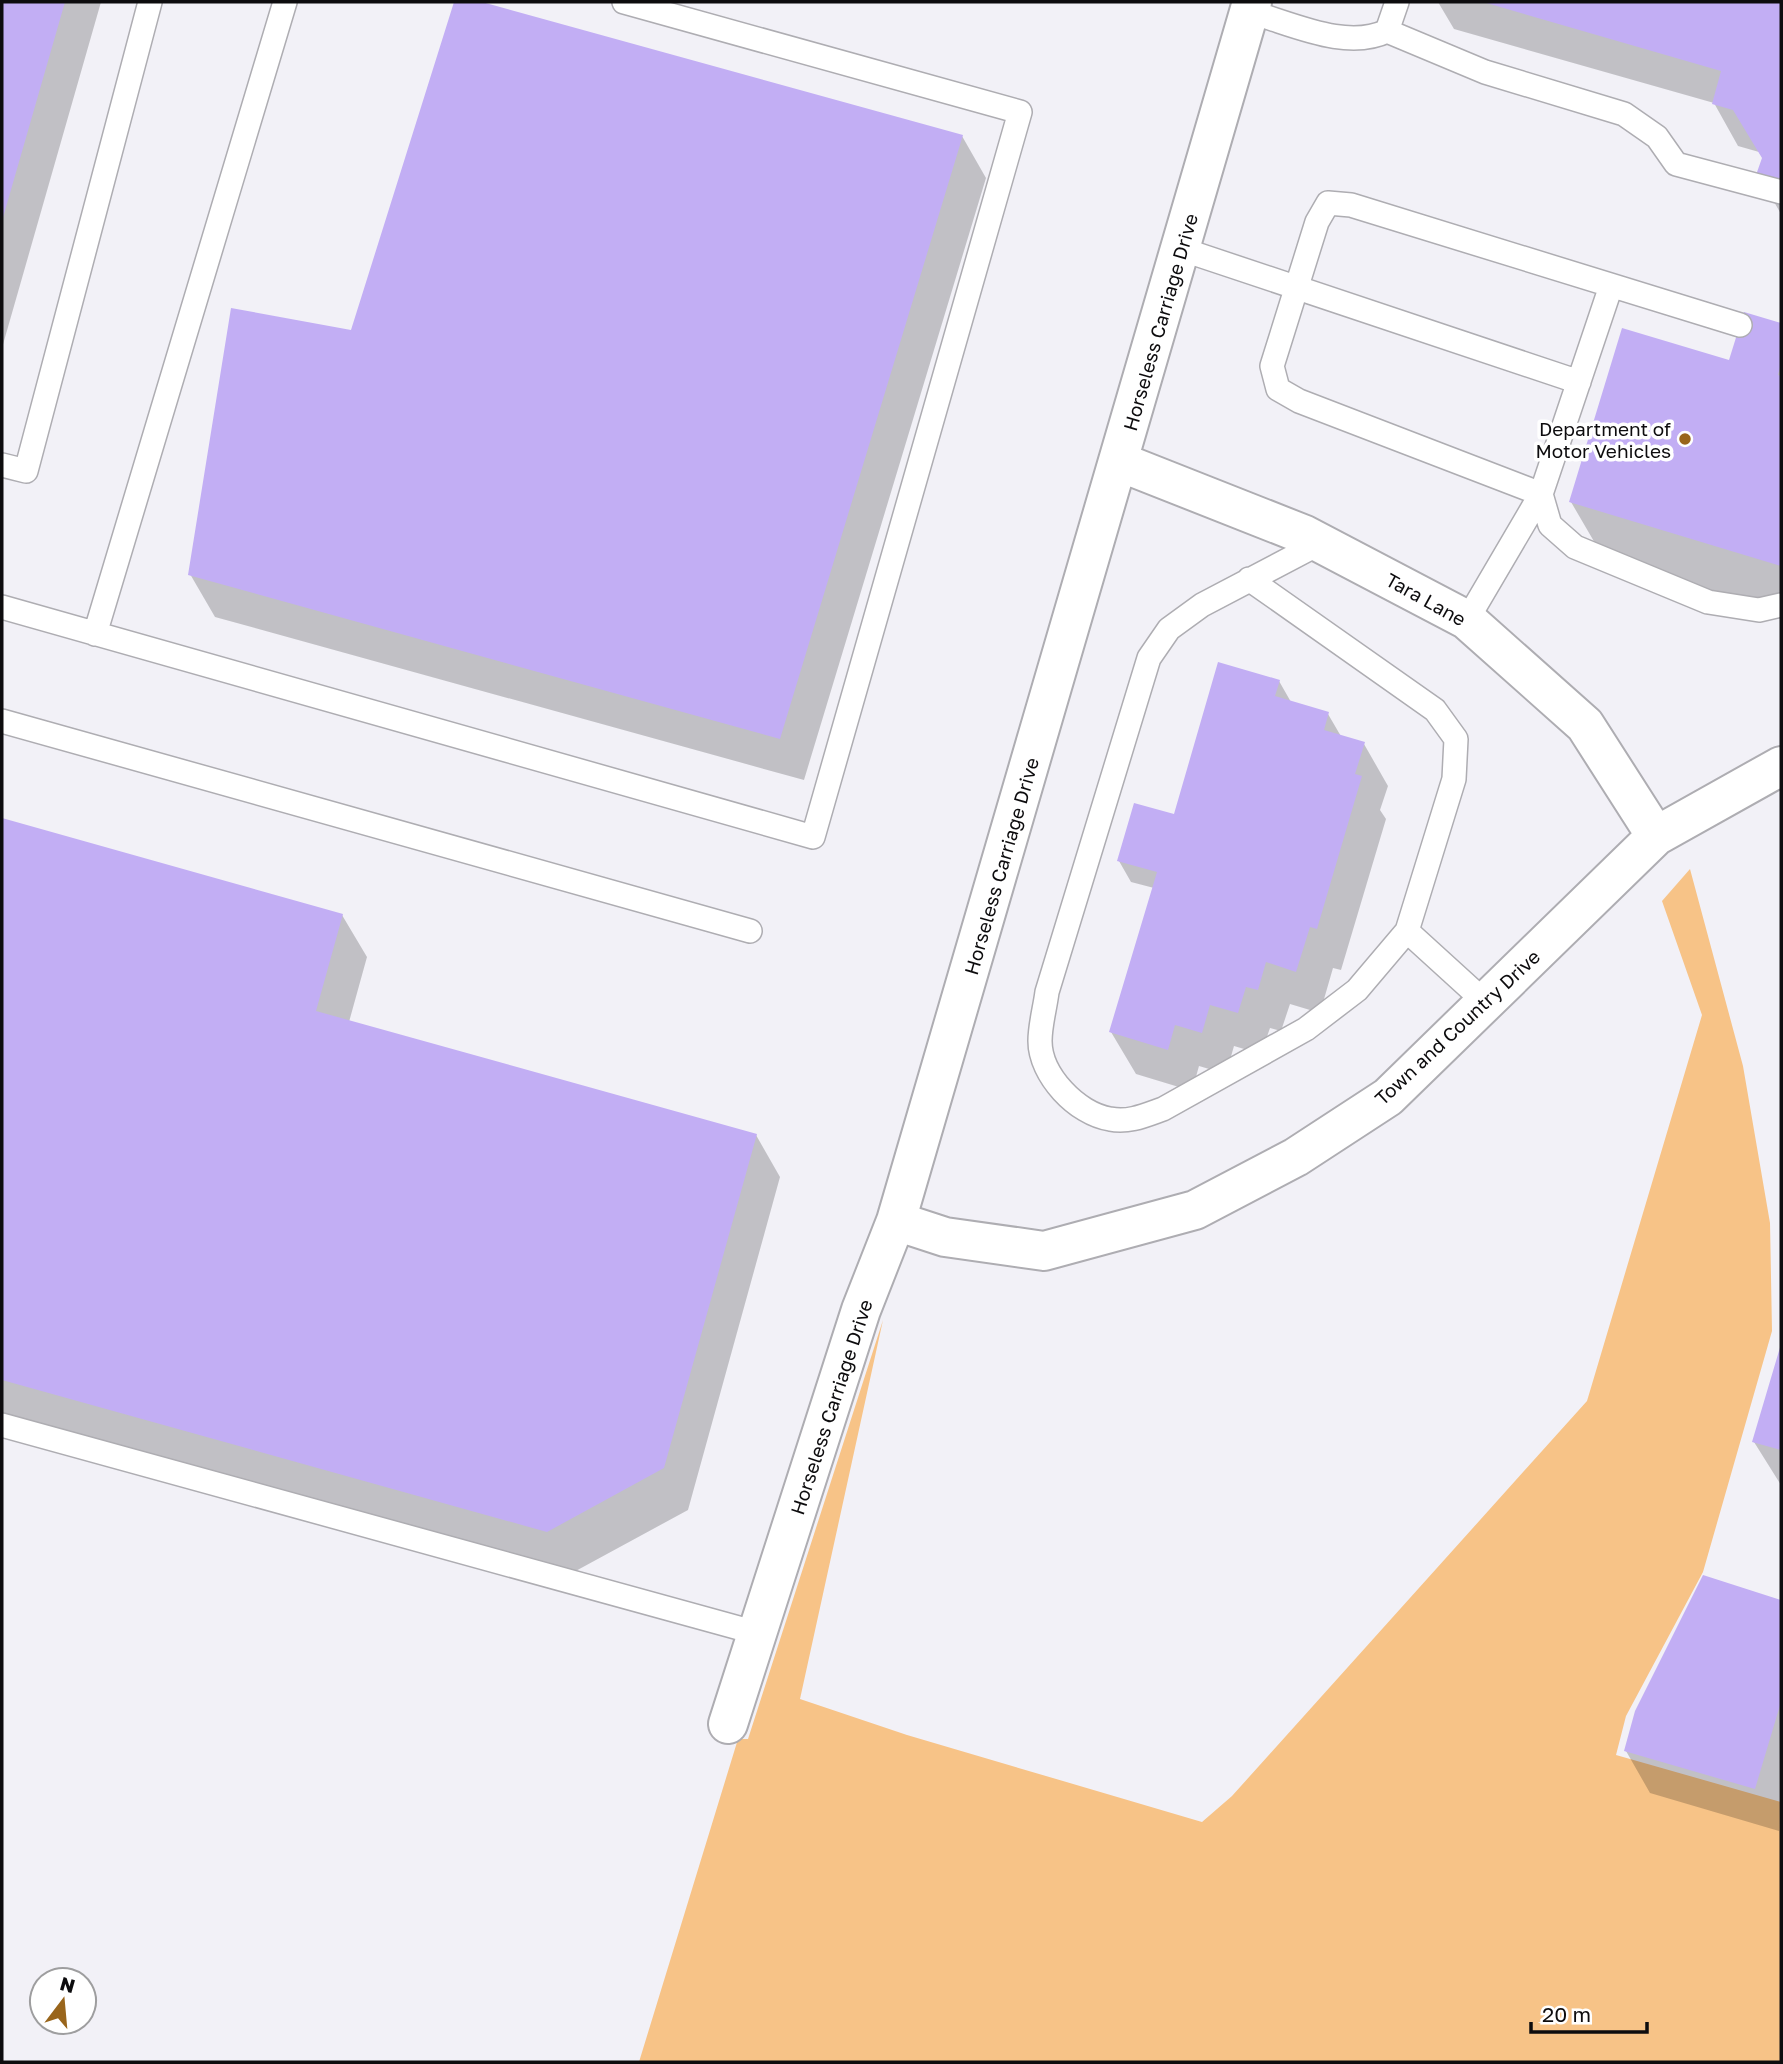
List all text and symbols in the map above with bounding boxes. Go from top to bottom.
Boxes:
street label: Horseless Carriage Drive [1118,211,1202,433]
place label: Department of Motor Vehicles [1535,417,1671,462]
marker: Department of Motor Vehicles [1677,431,1693,447]
street label: Tara Lane [1382,568,1470,630]
street label: Horseless Carriage Drive [959,755,1043,977]
street label: Town and Country Drive [1370,944,1544,1110]
street label: Horseless Carriage Drive [785,1296,877,1518]
north arrow [28,1966,98,2036]
text: N [58,1971,78,1997]
scale bar [1531,1990,1646,2034]
text: 20 m [1542,2001,1591,2027]

